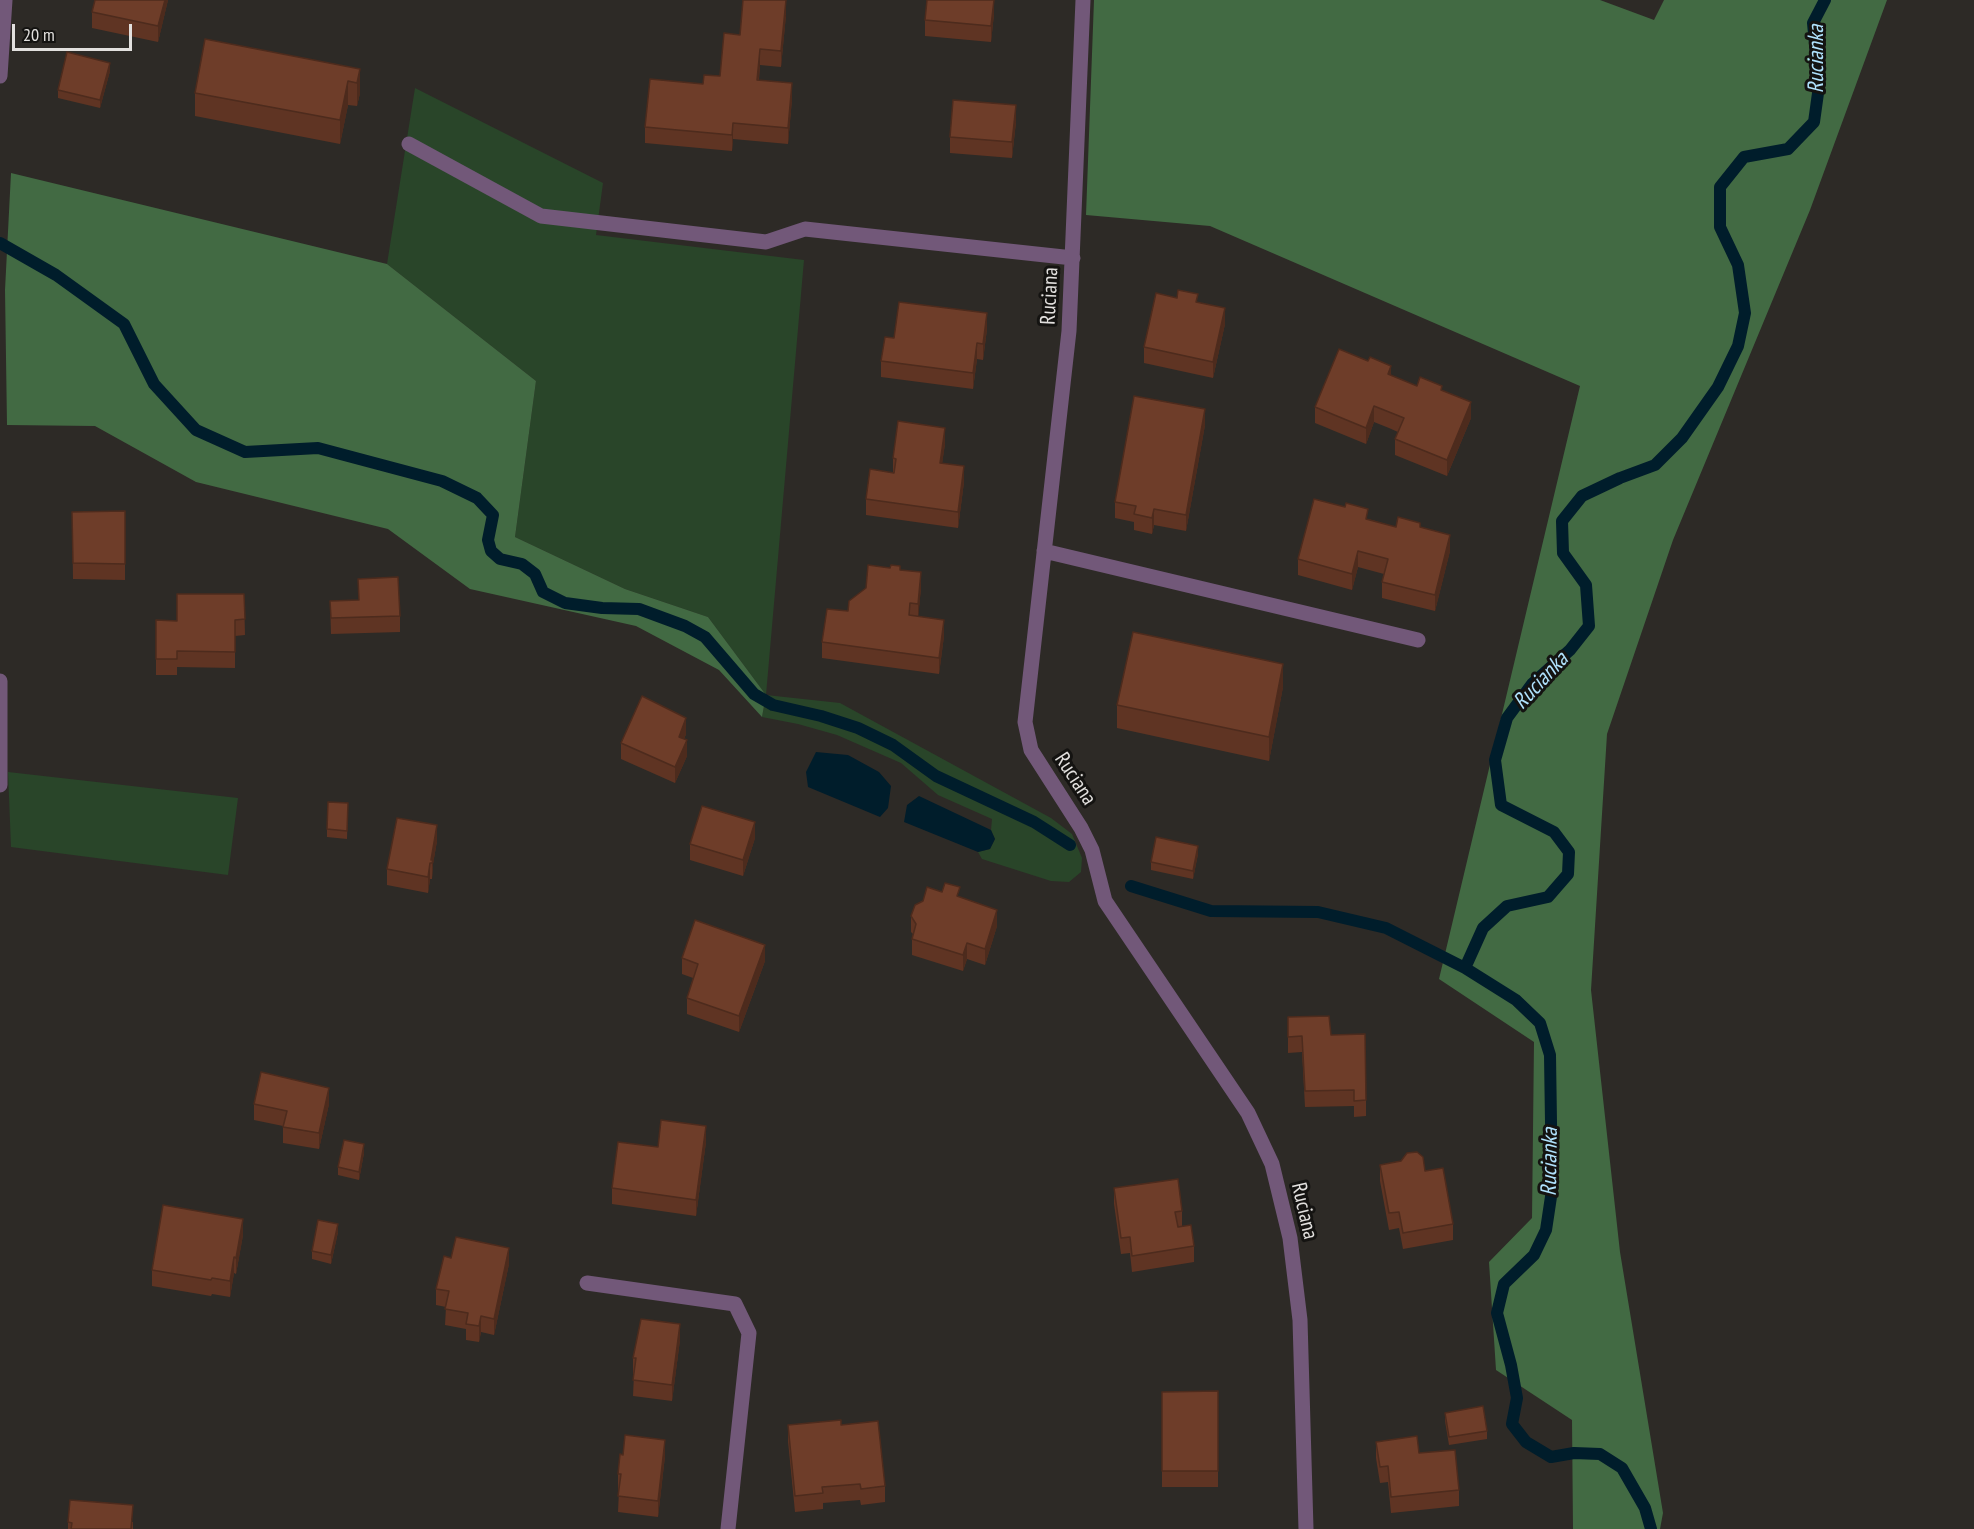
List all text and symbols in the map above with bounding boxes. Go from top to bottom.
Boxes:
scale bar [15,12,135,50]
text: 20 m [23,23,55,46]
water label: Rucianka [1804,25,1830,93]
street label: Ruciana [1036,267,1064,325]
water label: Rucianka [1508,647,1574,715]
street label: Ruciana [1049,748,1101,810]
water label: Rucianka [1536,1128,1564,1196]
street label: Ruciana [1285,1180,1323,1242]

